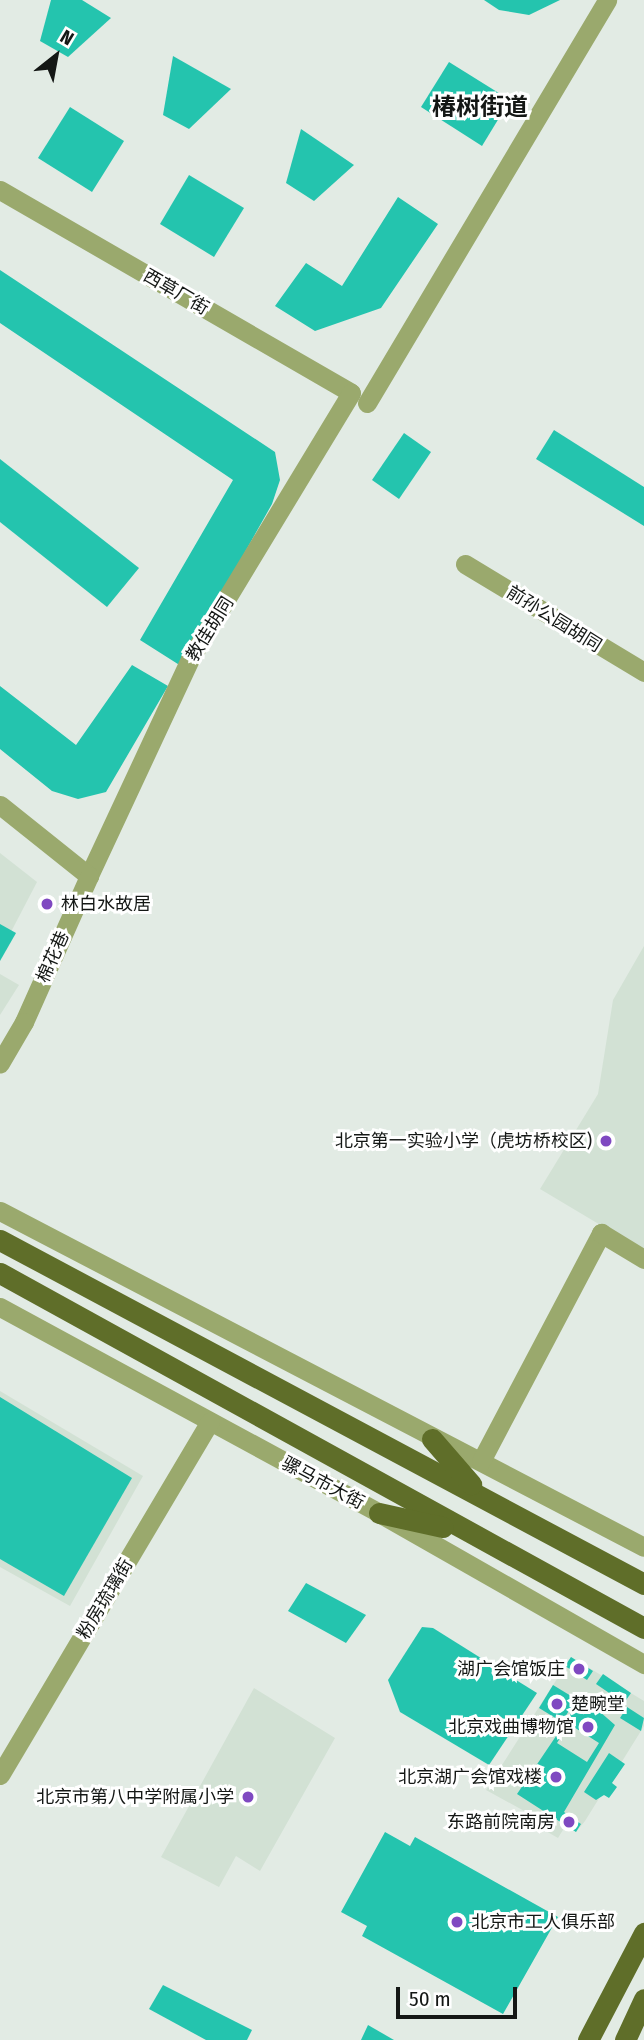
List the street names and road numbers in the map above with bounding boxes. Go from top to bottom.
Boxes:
street label: 西草厂街 [139,265,213,319]
street label: 前孙公园胡同 [502,581,606,657]
street label: 教佳胡同 [182,593,238,665]
street label: 棉花巷 [32,928,74,986]
street label: 骡马市大街 [278,1452,368,1514]
street label: 粉房琉璃街 [73,1555,137,1643]

